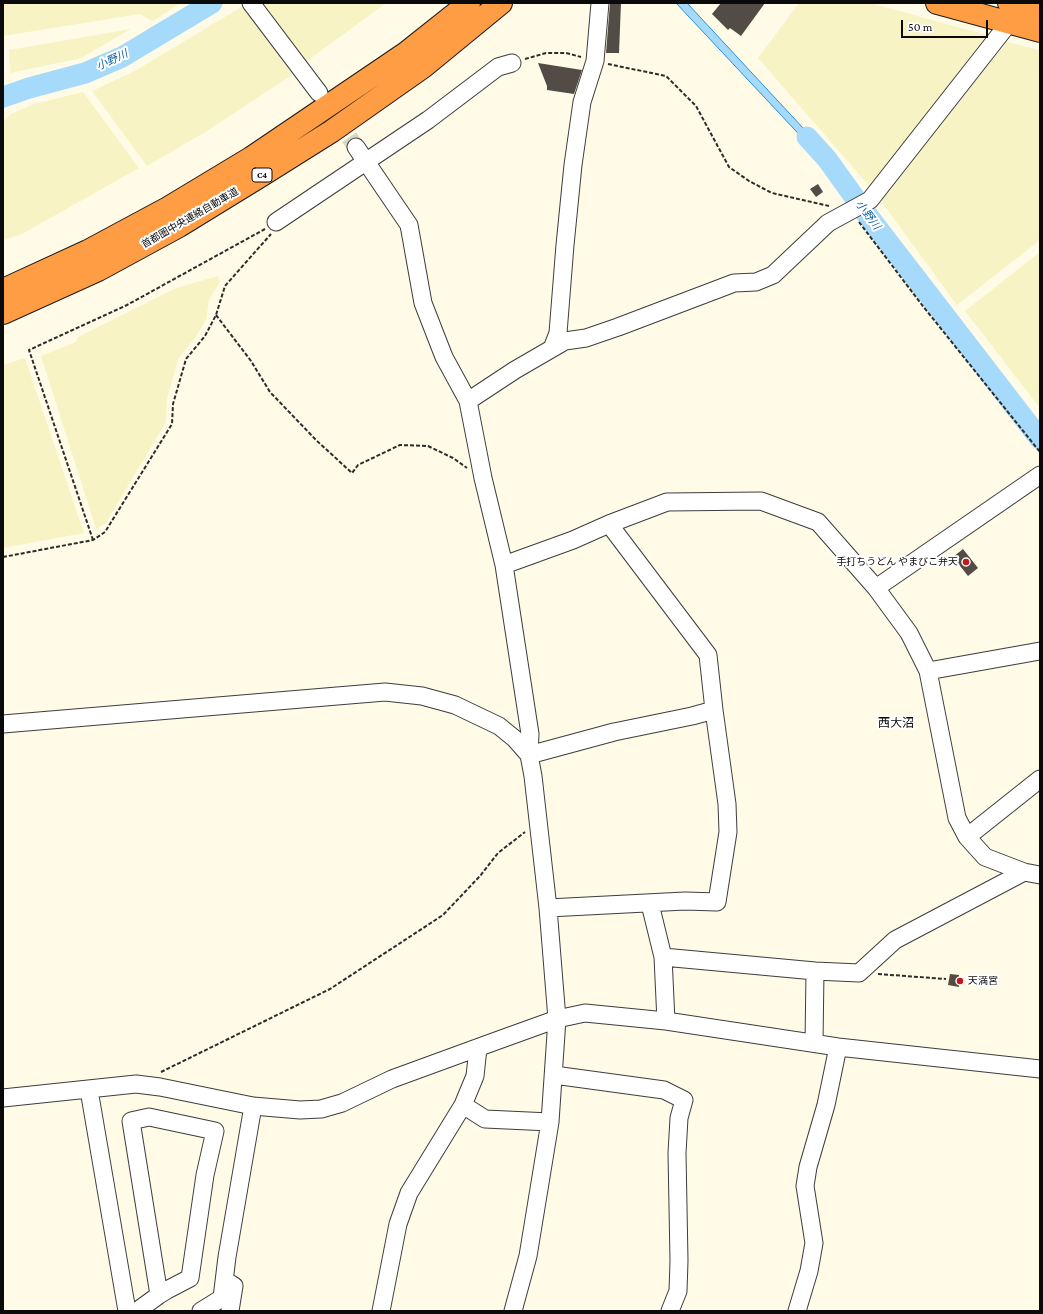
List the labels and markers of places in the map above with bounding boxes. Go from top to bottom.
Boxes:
place label: 手打ちうどん やまびこ弁天 [836,556,958,568]
marker: 手打ちうどん やまびこ弁天 [961,557,971,567]
place label: 天満宮 [968,975,998,987]
marker: 天満宮 [955,976,965,986]

